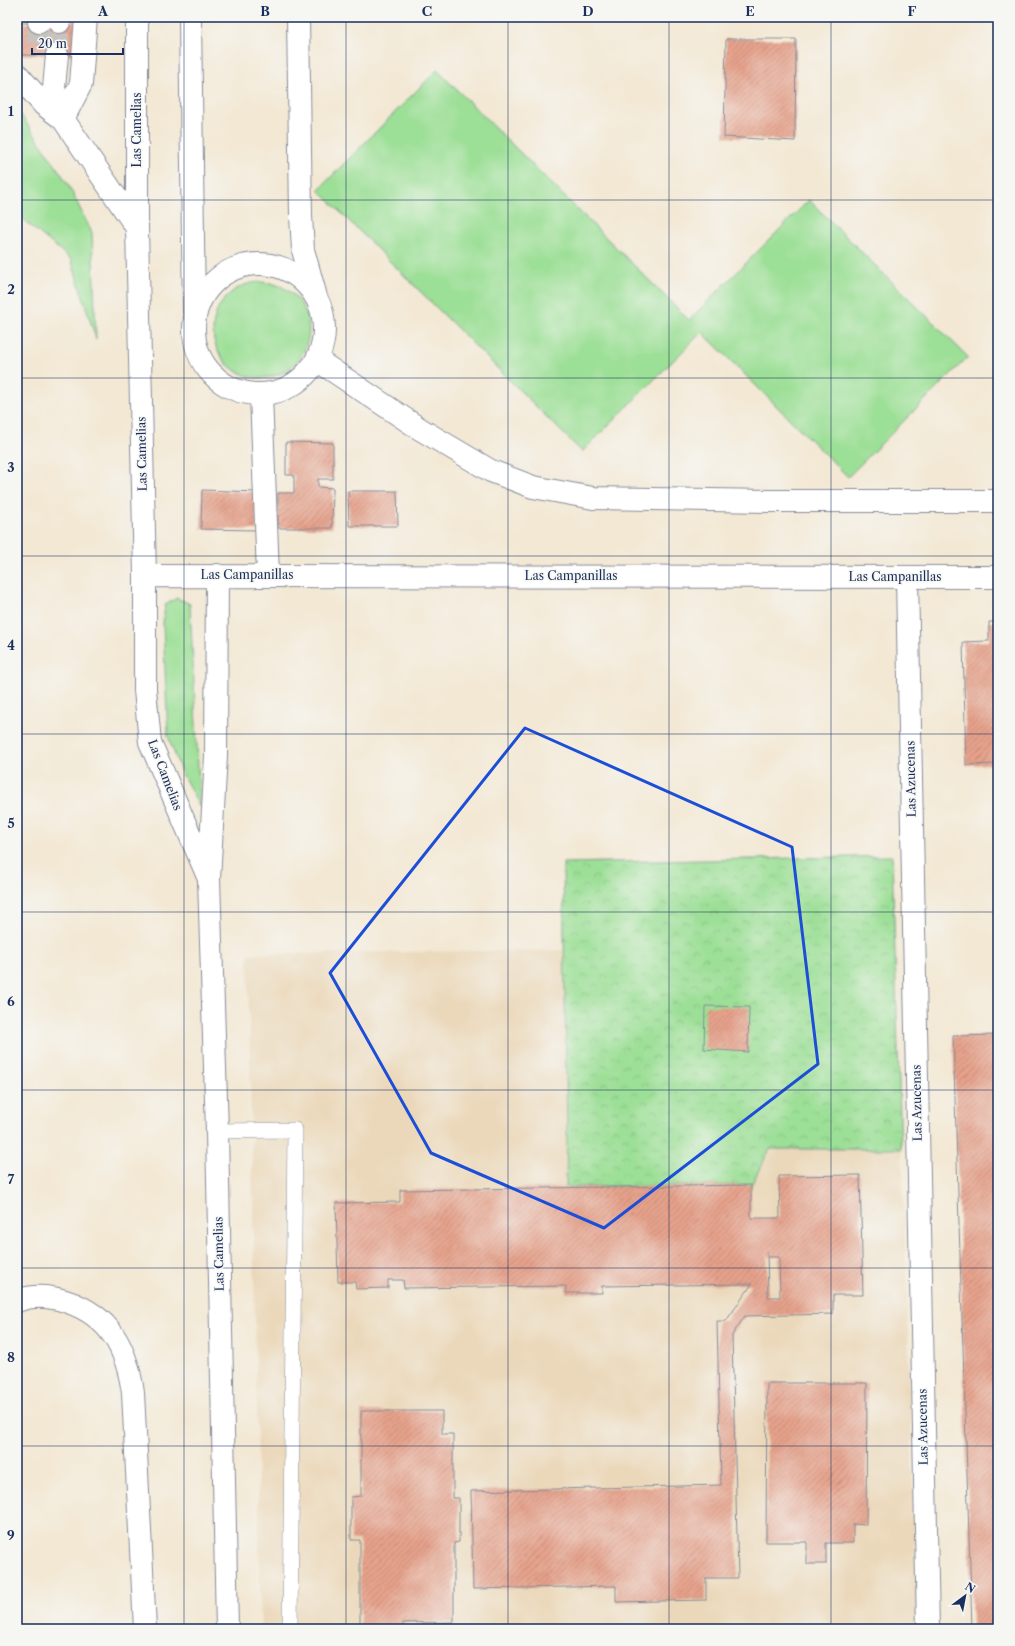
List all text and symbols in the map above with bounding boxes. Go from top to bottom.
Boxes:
text: A [97,3,109,19]
text: B [260,3,270,19]
text: C [422,3,432,19]
text: D [582,3,594,19]
text: E [745,3,755,19]
text: F [908,3,917,19]
scale bar [32,30,123,56]
text: 20 m [38,36,67,51]
street label: Las Camelias [129,93,144,167]
text: 1 [8,103,14,119]
text: 2 [7,281,15,297]
street label: Las Camelias [133,416,150,492]
text: 3 [7,459,15,475]
street label: Las Campanillas [201,567,293,582]
street label: Las Campanillas [525,568,617,583]
street label: Las Campanillas [849,569,941,584]
text: 4 [7,637,15,653]
street label: Las Camelias [145,737,186,812]
street label: Las Azucenas [902,741,919,817]
text: 5 [7,815,15,831]
text: 6 [7,993,15,1009]
street label: Las Azucenas [908,1065,925,1141]
text: 7 [8,1171,15,1187]
street label: Las Camelias [210,1216,227,1292]
text: 8 [7,1349,15,1365]
street label: Las Azucenas [914,1389,931,1465]
text: 9 [7,1527,15,1543]
north arrow [945,1576,985,1616]
text: N [963,1579,978,1596]

